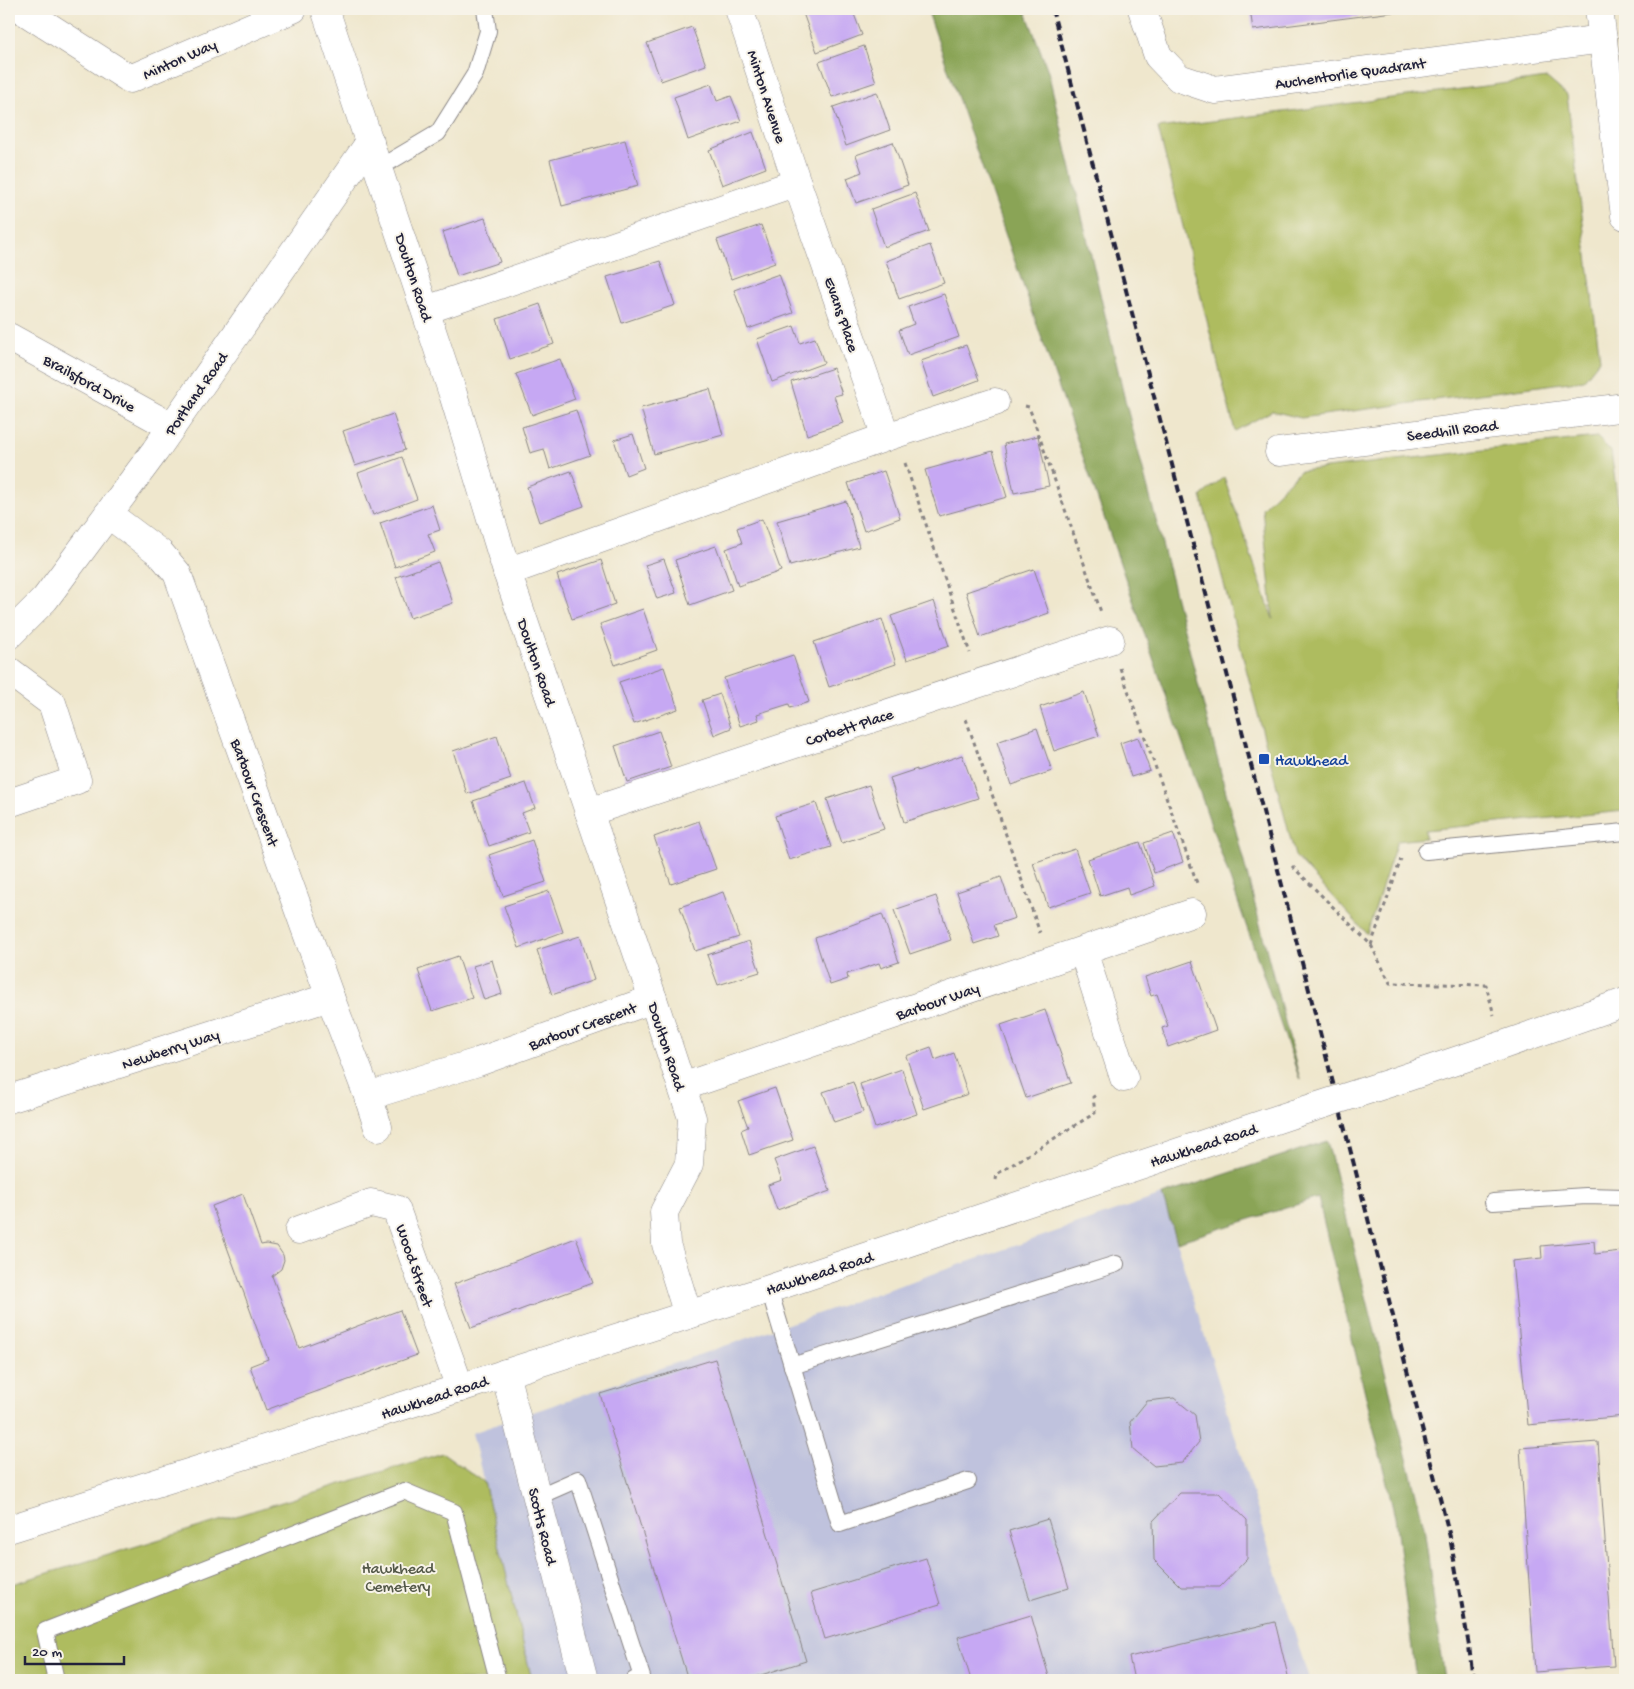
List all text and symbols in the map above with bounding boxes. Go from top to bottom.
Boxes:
street label: Minton Way [141,36,220,86]
street label: Minton Avenue [741,48,789,147]
street label: Auchentorlie Quadrant [1274,55,1428,95]
street label: Doulton Road [388,231,435,326]
street label: Evans Place [818,275,862,356]
street label: Portland Road [162,348,235,441]
street label: Brailsford Drive [38,351,138,419]
street label: Seedhill Road [1406,417,1500,447]
street label: Doulton Road [511,616,559,711]
street label: Corbett Place [804,706,897,752]
street label: Barbour Crescent [224,736,281,851]
marker: Hawkhead [1257,752,1271,766]
place label: Hawkhead [1275,753,1349,772]
street label: Barbour Way [893,980,982,1027]
street label: Barbour Crescent [526,1000,641,1057]
street label: Doulton Road [641,1000,688,1095]
street label: Newberry Way [120,1027,222,1076]
street label: Hawkhead Road [1148,1121,1262,1174]
street label: Wood Street [390,1222,436,1311]
street label: Hawkhead Road [764,1249,878,1302]
street label: Hawkhead Road [379,1373,493,1426]
street label: Scotts Road [522,1486,560,1569]
park label: Hawkhead Cemetery [362,1561,436,1598]
scale bar [25,1634,124,1666]
text: 20 m [32,1644,62,1662]

